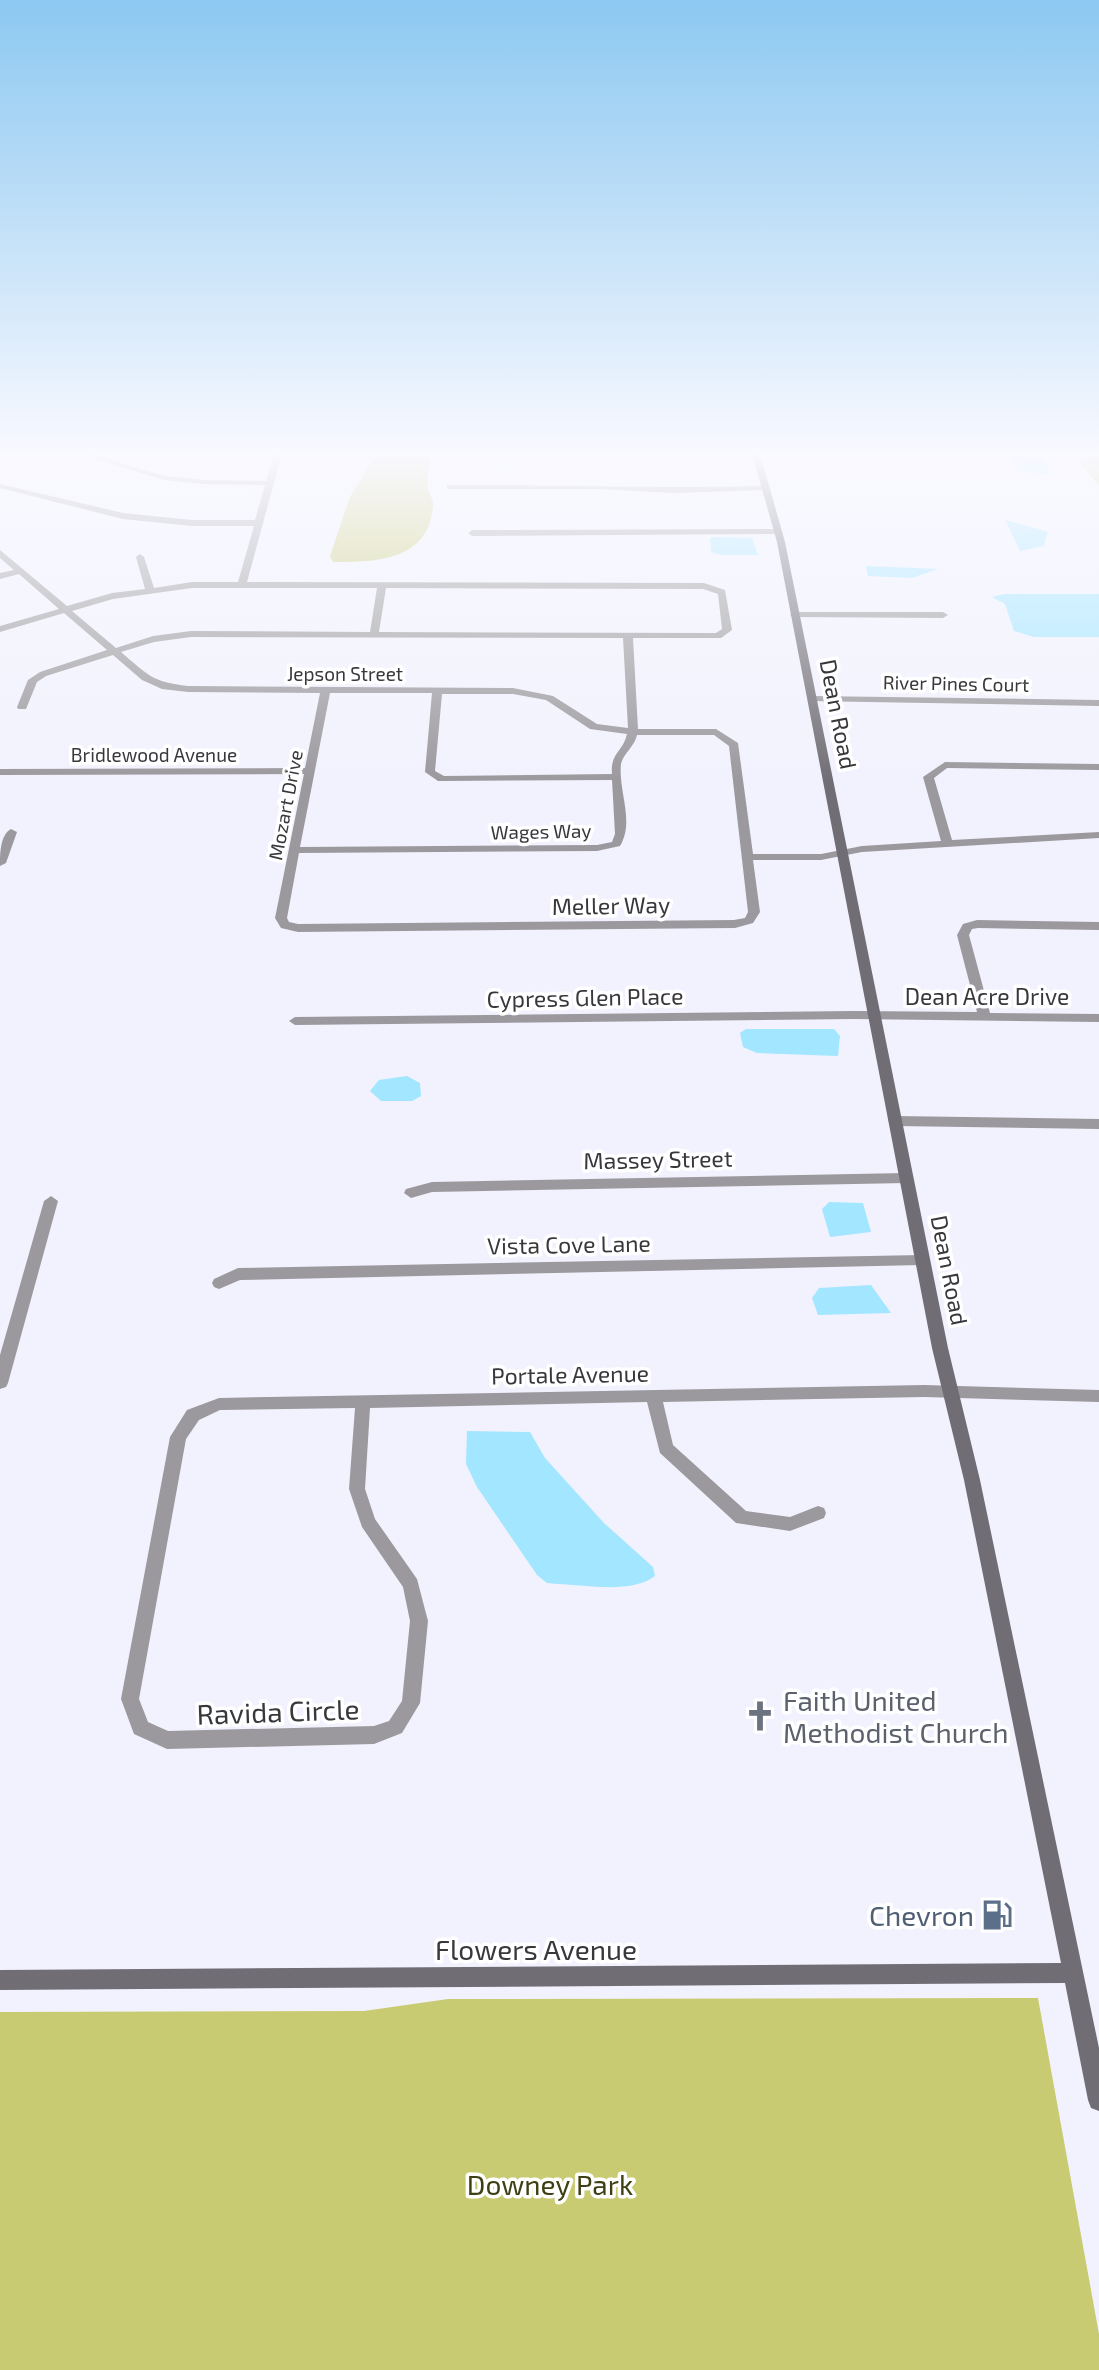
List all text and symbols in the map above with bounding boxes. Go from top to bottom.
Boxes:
street label: Dean Road [815,656,863,772]
street label: Jepson Street [287,662,403,685]
street label: River Pines Court [883,670,1029,696]
street label: Bridlewood Avenue [71,743,237,766]
street label: Mozart Drive [263,748,307,862]
street label: Wages Way [490,819,592,843]
street label: Meller Way [552,890,670,920]
street label: Cypress Glen Place [486,981,684,1013]
street label: Dean Acre Drive [905,982,1069,1010]
street label: Massey Street [583,1144,733,1174]
street label: Dean Road [926,1212,974,1328]
street label: Vista Cove Lane [487,1229,651,1259]
street label: Portale Avenue [491,1359,649,1389]
place label: Faith United Methodist Church [783,1683,1009,1749]
street label: Ravida Circle [196,1691,360,1731]
church icon: Faith United Methodist Church [743,1699,777,1733]
place label: Chevron [869,1898,974,1932]
fuel station icon: Chevron [980,1898,1014,1932]
street label: Flowers Avenue [435,1932,637,1966]
park label: Downey Park [467,2167,633,2201]

